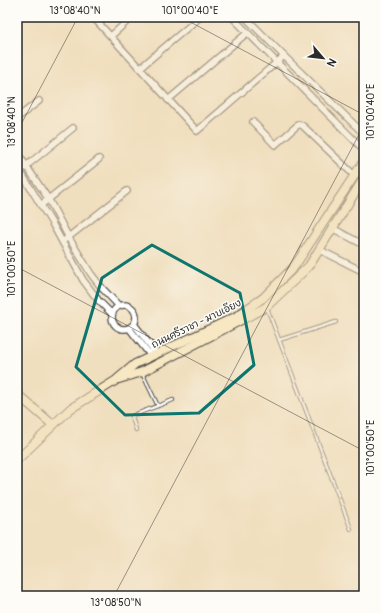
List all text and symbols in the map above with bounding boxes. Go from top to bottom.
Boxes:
text: 13°08'40"N [49,5,101,17]
text: 101°00'40"E [162,5,218,17]
north arrow [303,38,343,78]
text: N [324,56,339,69]
text: 101°00'40"E [365,84,377,140]
text: 13°08'40"N [6,96,18,148]
text: 101°00'50"E [6,241,18,297]
street label: ถนนศรีราชา - มาบเอียง [149,296,243,351]
text: 101°00'50"E [365,420,377,476]
text: 13°08'50"N [91,597,142,609]

